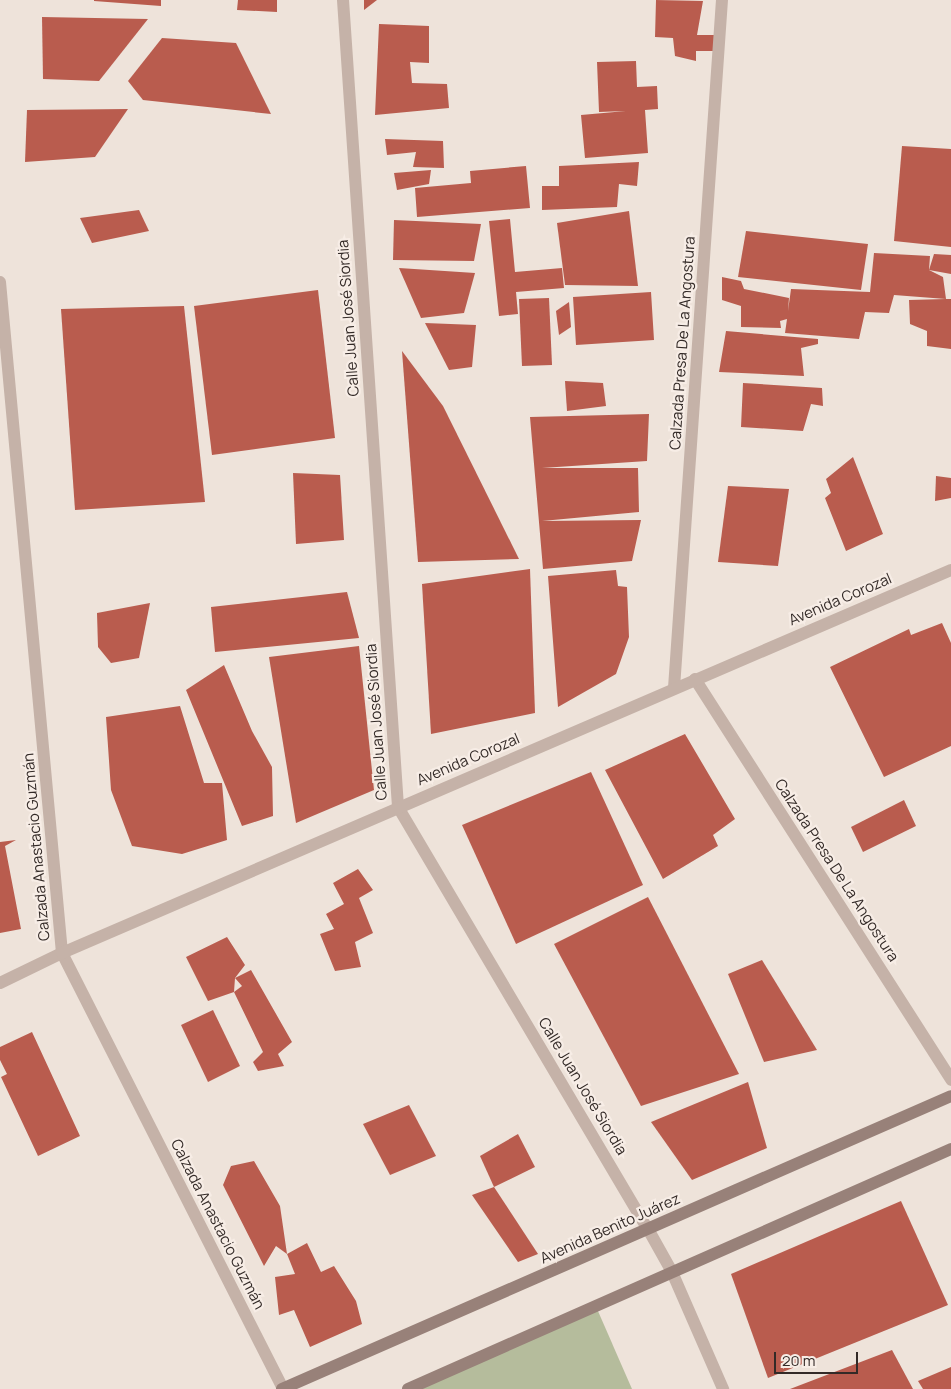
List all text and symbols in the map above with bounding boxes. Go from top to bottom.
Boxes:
street label: Calzada Presa De La Angostura [666,236,698,450]
street label: Calle Juan José Siordia [334,239,362,397]
street label: Avenida Corozal [786,569,894,629]
street label: Calle Juan José Siordia [362,643,390,801]
street label: Avenida Corozal [414,729,522,789]
street label: Calzada Anastacio Guzmán [19,752,53,942]
street label: Calzada Presa De La Angostura [771,775,903,965]
street label: Calle Juan José Siordia [535,1014,631,1158]
street label: Calzada Anastacio Guzmán [167,1136,269,1312]
street label: Avenida Benito Juárez [537,1189,683,1267]
scale bar [776,1342,860,1374]
text: 20 m [782,1350,815,1371]

